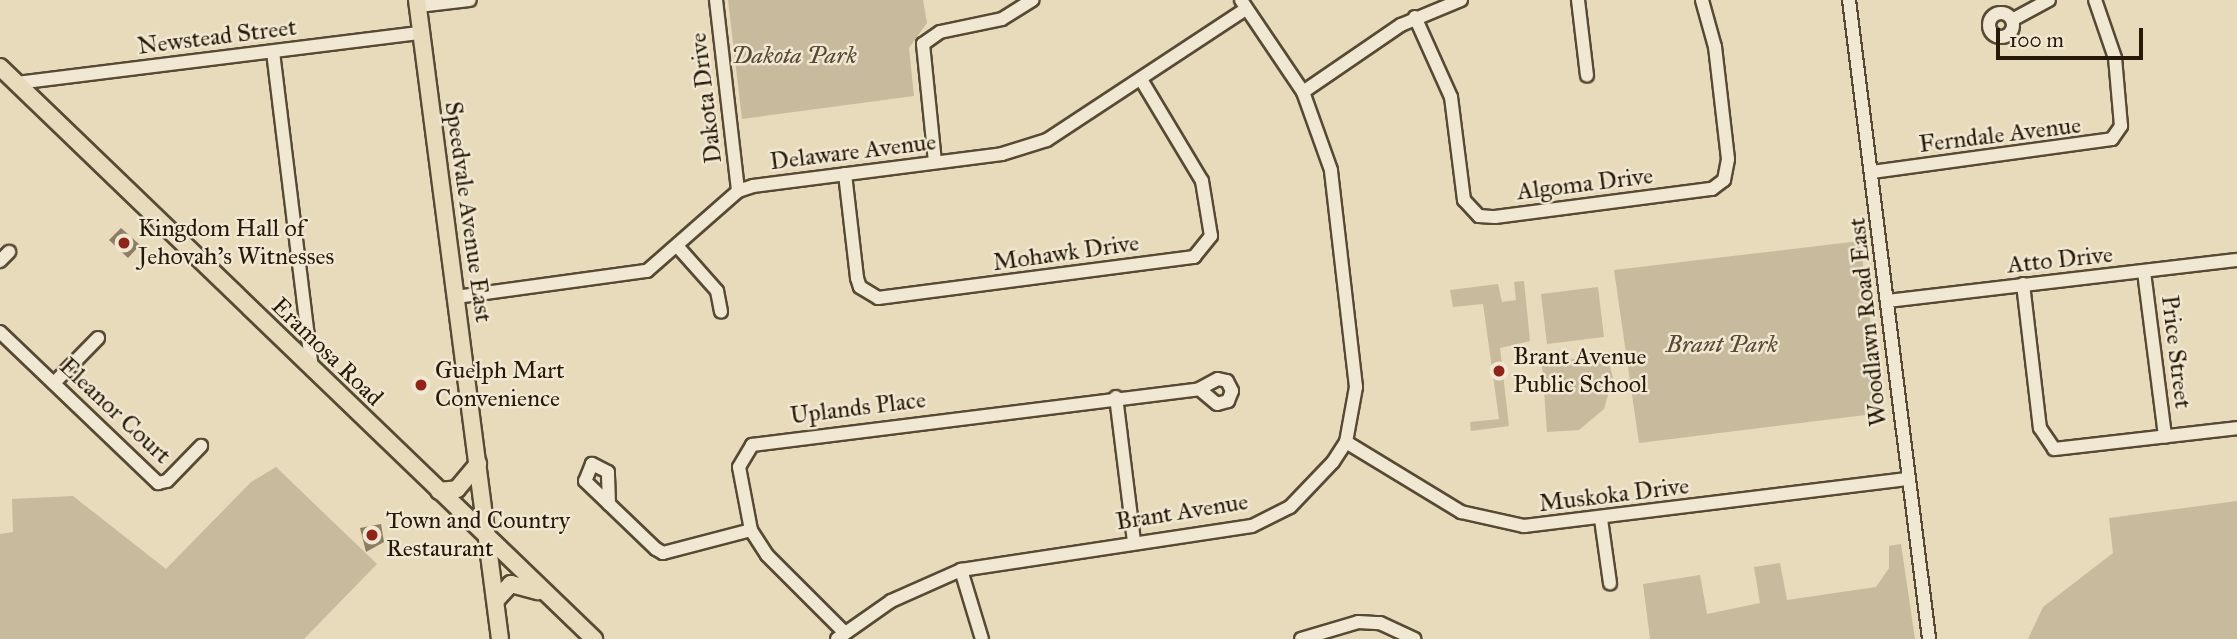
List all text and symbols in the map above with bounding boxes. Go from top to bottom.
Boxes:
street label: Newstead Street [136,13,298,61]
scale bar [1999,14,2146,58]
text: 100 m [2009,27,2064,53]
street label: Dakota Drive [684,31,728,165]
park label: Dakota Park [731,42,857,70]
street label: Speedvale Avenue East [438,100,498,324]
street label: Ferndale Avenue [1917,111,2083,159]
street label: Delaware Avenue [768,128,938,176]
street label: Algoma Drive [1515,161,1655,207]
place label: Kingdom Hall of Jehovah's Witnesses [138,215,334,271]
street label: Woodlawn Road East [1843,216,1893,428]
street label: Mohawk Drive [991,228,1141,278]
marker: Kingdom Hall of Jehovah's Witnesses [116,235,132,251]
street label: Atto Drive [2006,240,2114,280]
street label: Eramosa Road [265,292,389,412]
street label: Price Street [2155,294,2197,410]
park label: Brant Park [1666,331,1778,359]
place label: Brant Avenue Public School [1513,343,1647,399]
street label: Eleanor Court [53,352,177,470]
place label: Guelph Mart Convenience [435,357,565,413]
marker: Brant Avenue Public School [1491,363,1507,379]
marker: Guelph Mart Convenience [413,377,429,393]
street label: Uplands Place [789,385,927,431]
street label: Muskoka Drive [1537,472,1691,518]
street label: Brant Avenue [1114,487,1250,537]
place label: Town and Country Restaurant [386,507,570,563]
marker: Town and Country Restaurant [364,527,380,543]

